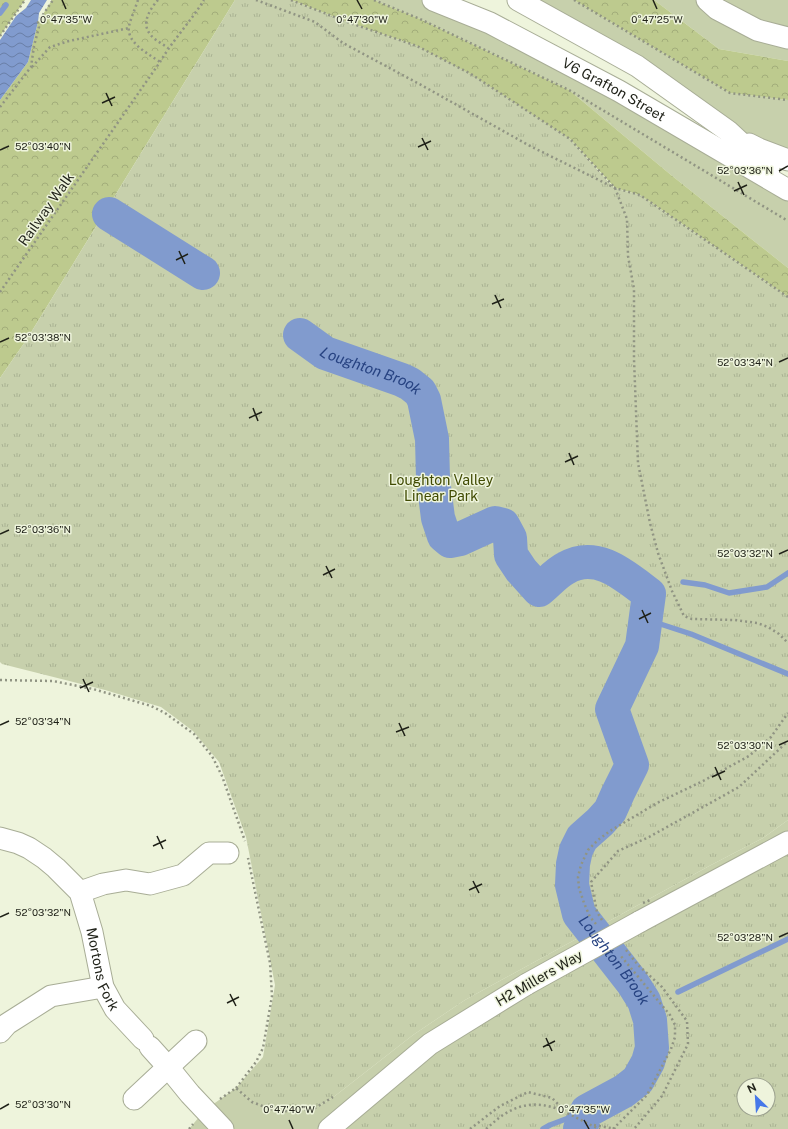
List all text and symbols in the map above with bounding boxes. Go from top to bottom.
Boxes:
text: 0°47'35"W [40,13,92,25]
text: 0°47'30"W [336,13,388,25]
text: 0°47'25"W [631,13,683,25]
street label: V6 Grafton Street [560,55,668,124]
text: 52°03'40"N [15,140,71,152]
text: 52°03'36"N [717,164,773,176]
street label: Railway Walk [15,169,77,249]
text: 52°03'38"N [15,331,71,343]
water label: Loughton Brook [317,343,426,398]
text: 52°03'34"N [717,356,773,368]
park label: Loughton Valley Linear Park [389,472,494,504]
text: 52°03'36"N [15,523,71,535]
text: 52°03'32"N [717,547,773,559]
text: 52°03'34"N [15,715,71,727]
text: 52°03'30"N [717,739,773,751]
text: 52°03'32"N [15,906,71,918]
water label: Loughton Brook [575,912,654,1008]
street label: Mortons Fork [83,926,123,1014]
text: 52°03'28"N [717,931,773,943]
street label: H2 Millers Way [493,946,586,1009]
north arrow [736,1077,776,1117]
text: N [745,1081,758,1095]
text: 52°03'30"N [15,1098,71,1110]
text: 0°47'40"W [263,1103,315,1115]
text: 0°47'35"W [558,1103,610,1115]

